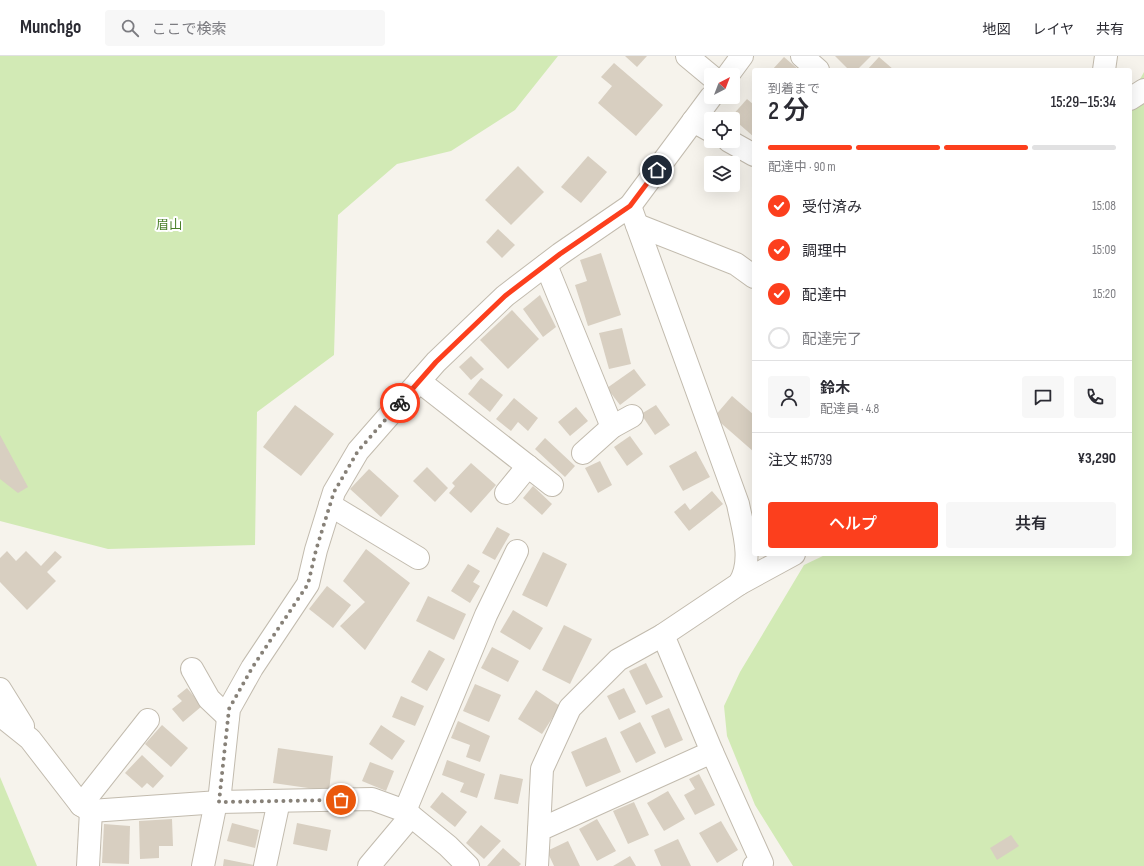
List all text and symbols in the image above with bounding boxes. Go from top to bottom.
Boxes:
search box [105,10,385,46]
text: Munchgo [20,16,81,39]
icon: search [119,17,141,39]
text: ここで検索 [151,20,226,39]
text: 地図 [982,21,1010,38]
text: レイヤ [1032,21,1074,38]
text: 共有 [1096,21,1124,38]
north arrow [704,68,740,104]
map controls [704,68,740,192]
text: 到着まで [768,81,820,97]
text: 15:29–15:34 [1051,93,1116,112]
text: 2 分 [768,96,809,127]
button: locate [704,112,740,148]
pin [640,153,674,187]
button: layers [704,156,740,192]
icon: home [646,159,668,181]
text: 配達中 · 90 m [768,159,836,175]
icon: check [768,195,790,217]
text: 受付済み [802,198,862,217]
text: 15:08 [1092,198,1116,214]
park label: 眉山 [156,217,182,233]
icon: check [768,239,790,261]
text: 調理中 [802,242,847,261]
text: 15:09 [1092,242,1116,258]
icon: check [768,283,790,305]
text: 配達中 [802,286,847,305]
text: 15:20 [1093,286,1116,302]
text: 配達完了 [802,330,862,349]
button: person [768,376,810,418]
button: chat [1022,376,1064,418]
button: phone [1074,376,1116,418]
text: 鈴木 [820,379,850,398]
courier [380,383,420,423]
icon: bike [389,392,411,414]
text: 配達員 · 4.8 [820,401,879,417]
text: ¥3,290 [1077,449,1116,468]
text: 注文 #5739 [768,451,832,470]
button: ヘルプ [768,502,938,548]
button: 共有 [946,502,1116,548]
pin [324,783,358,817]
icon: bag [330,789,352,811]

